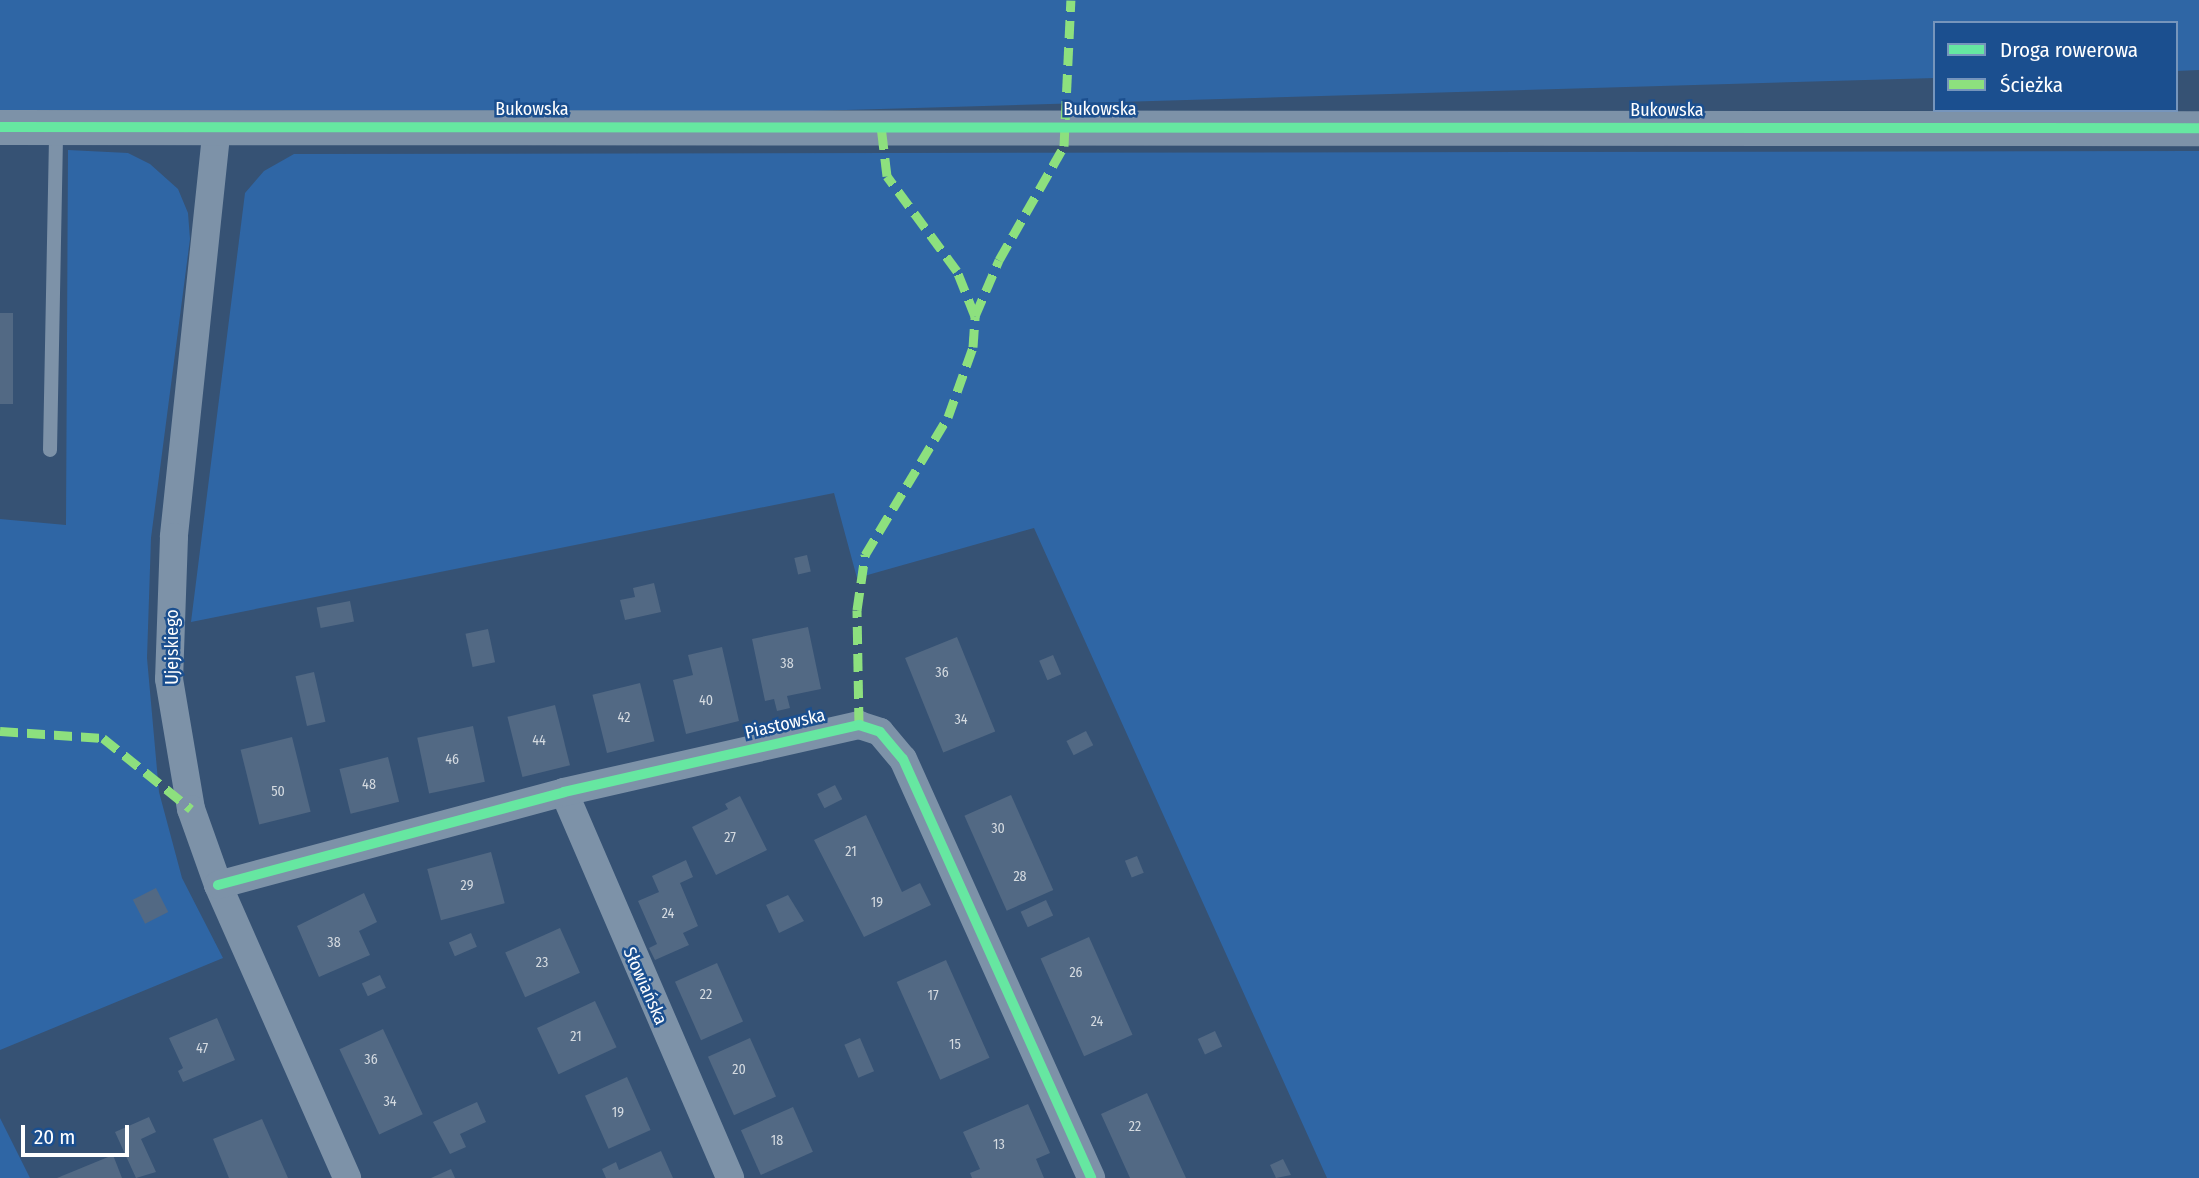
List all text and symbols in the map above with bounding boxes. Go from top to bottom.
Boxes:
legend [1933,21,2178,112]
text: Droga rowerowa [2000,37,2138,63]
text: Ścieżka [2000,72,2063,98]
street label: Bukowska [495,98,569,120]
street label: Bukowska [1063,98,1137,120]
street label: Bukowska [1630,99,1704,121]
street label: Ujejskiego [161,609,183,685]
house number: 38 [780,656,794,672]
house number: 36 [935,665,949,681]
house number: 40 [699,693,713,709]
street label: Piastowska [743,704,827,744]
house number: 42 [618,710,630,726]
house number: 34 [954,712,968,728]
house number: 44 [532,733,546,749]
house number: 46 [445,752,459,768]
house number: 48 [362,777,376,793]
house number: 50 [271,784,285,800]
house number: 30 [991,821,1005,837]
house number: 27 [724,830,736,846]
house number: 21 [845,844,857,860]
house number: 28 [1013,869,1027,885]
house number: 29 [461,878,473,894]
house number: 19 [871,895,883,911]
house number: 24 [662,906,674,922]
house number: 38 [327,935,341,951]
street label: Słowiańska [618,944,672,1028]
house number: 23 [536,955,548,971]
house number: 26 [1069,965,1083,981]
house number: 22 [700,987,712,1003]
house number: 17 [927,988,939,1004]
house number: 24 [1091,1014,1103,1030]
house number: 21 [570,1029,582,1045]
house number: 15 [949,1037,961,1053]
house number: 47 [196,1041,208,1057]
house number: 36 [364,1052,378,1068]
house number: 20 [732,1062,746,1078]
house number: 34 [383,1094,397,1110]
house number: 19 [612,1105,624,1121]
scale bar [24,1112,133,1156]
house number: 22 [1129,1119,1141,1135]
text: 20 m [34,1124,75,1150]
house number: 18 [771,1133,783,1149]
house number: 13 [993,1137,1005,1153]

